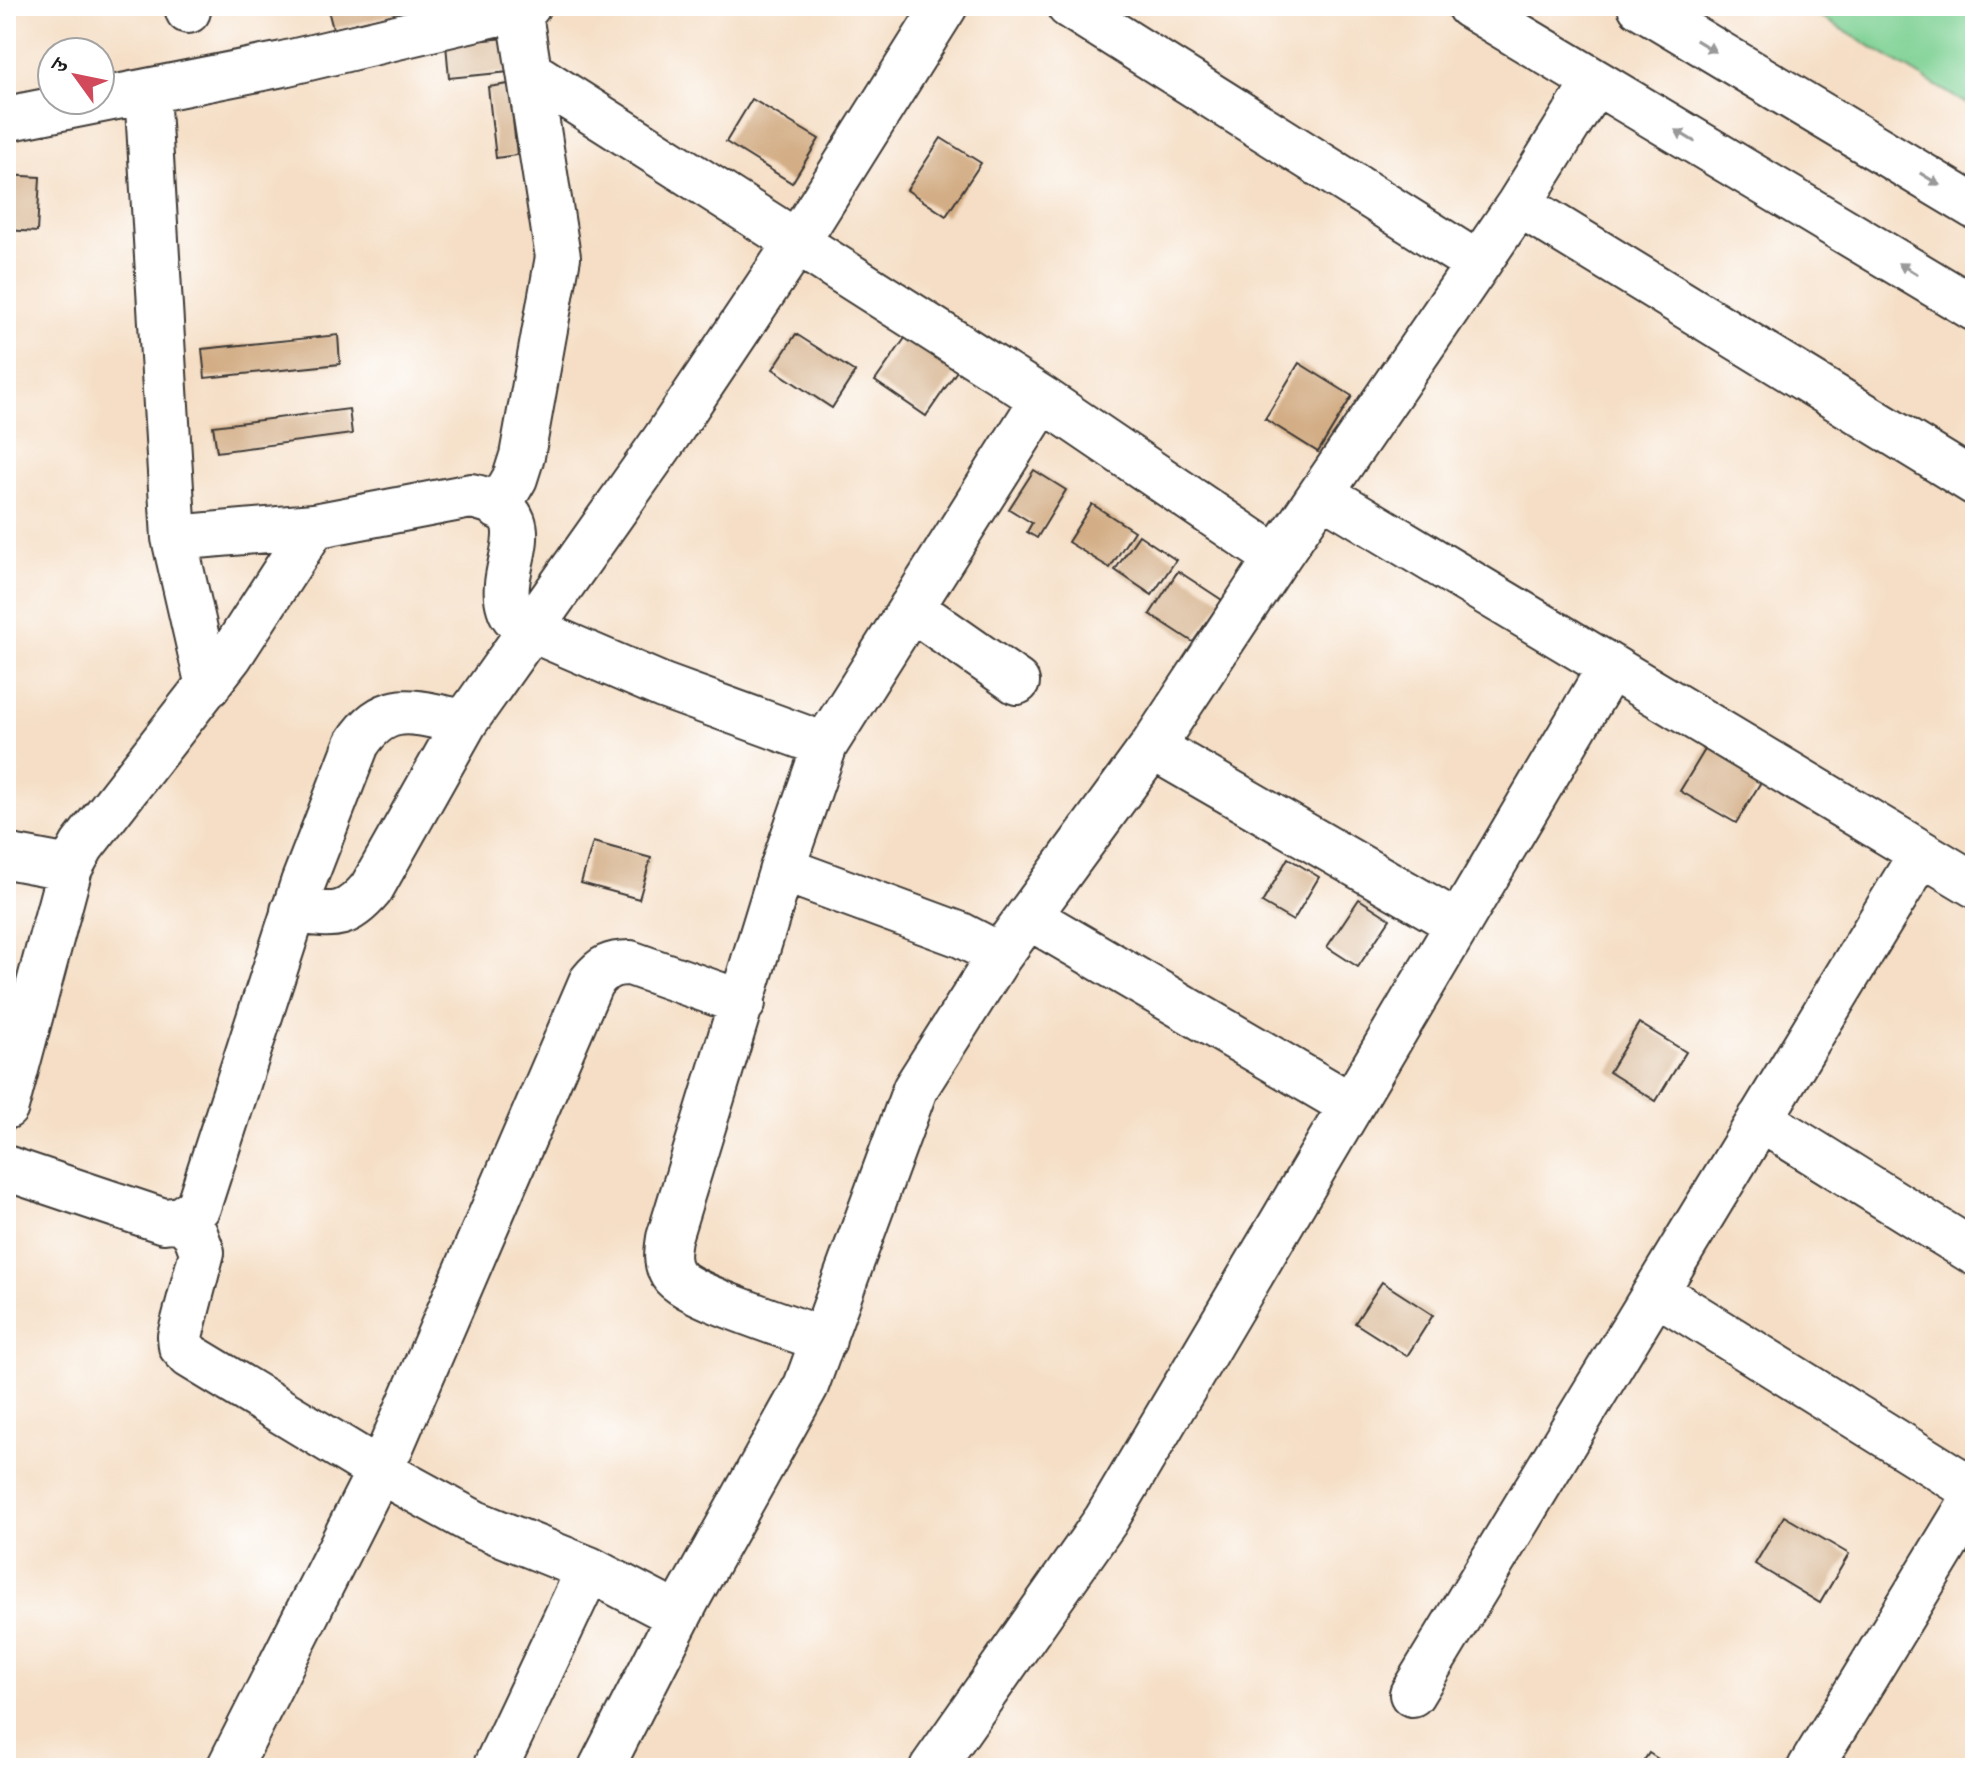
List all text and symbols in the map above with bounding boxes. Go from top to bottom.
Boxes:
north arrow [36,36,116,116]
one-way arrow [1695,39,1717,53]
text: उ [42,50,77,80]
one-way arrow [1674,129,1696,143]
one-way arrow [1919,172,1941,186]
one-way arrow [1897,262,1919,276]

